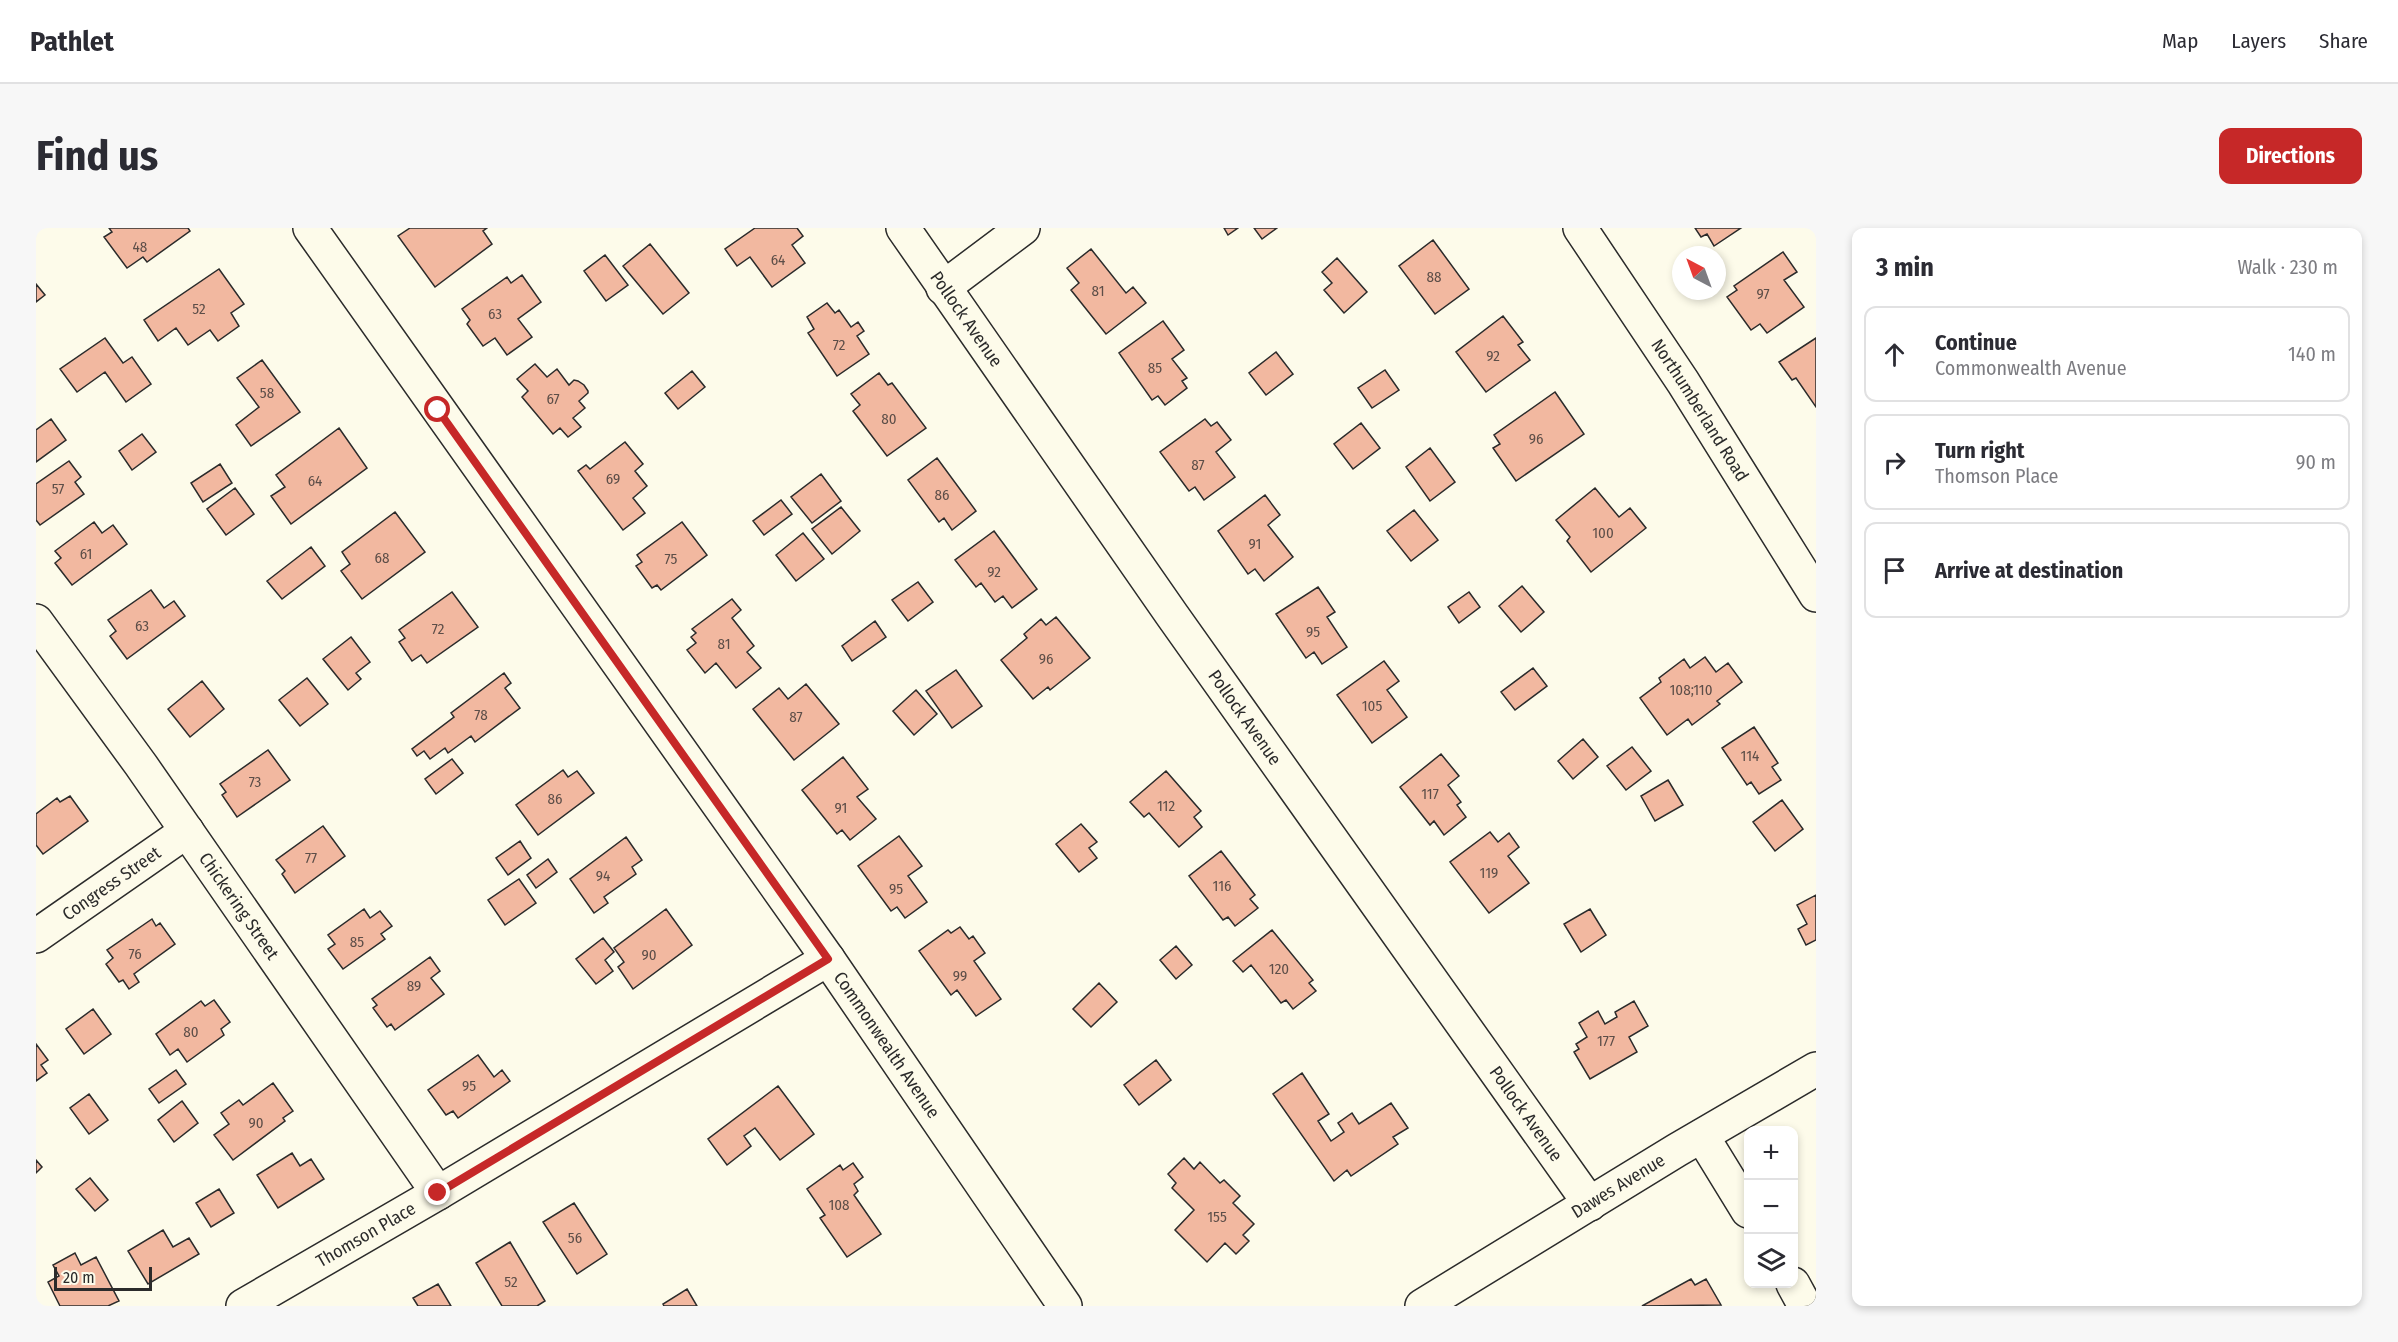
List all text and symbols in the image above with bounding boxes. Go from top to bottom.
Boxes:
text: Pathlet [30,25,114,58]
text: Map [2162,28,2198,54]
text: Layers [2231,28,2286,54]
text: Share [2319,28,2368,54]
button: Directions [2219,128,2362,184]
text: Find us [36,131,158,181]
house number: 48 [133,238,147,256]
north arrow [1672,246,1726,300]
house number: 64 [771,251,785,269]
text: 3 min [1876,252,1934,283]
text: Walk · 230 m [2237,255,2338,279]
street label: Pollock Avenue [925,267,1007,371]
house number: 88 [1426,268,1442,286]
house number: 81 [1092,282,1104,300]
house number: 97 [1756,285,1770,303]
house number: 52 [192,300,206,318]
house number: 63 [488,305,502,323]
text: Continue [1935,329,2017,356]
street label: Northumberland Road [1646,335,1753,485]
house number: 72 [833,336,846,354]
icon: ahead [1878,338,1911,371]
text: 140 m [2288,342,2336,366]
house number: 92 [1486,347,1500,365]
text: Commonwealth Avenue [1935,356,2127,380]
house number: 85 [1148,359,1162,377]
house number: 58 [260,384,274,402]
house number: 67 [546,390,560,408]
route start [424,396,450,422]
house number: 80 [881,410,897,428]
house number: 96 [1529,430,1543,448]
text: Turn right [1935,437,2024,464]
icon: right [1878,446,1911,479]
text: 90 m [2296,450,2336,474]
house number: 87 [1191,456,1205,474]
text: Thomson Place [1935,464,2058,488]
house number: 69 [606,470,620,488]
house number: 64 [308,472,322,490]
house number: 57 [52,480,64,498]
house number: 86 [935,486,949,504]
house number: 100 [1592,524,1614,542]
house number: 91 [1249,535,1261,553]
house number: 61 [80,545,92,563]
house number: 68 [375,549,389,567]
house number: 75 [665,550,677,568]
icon: arrive [1878,554,1911,587]
text: Arrive at destination [1935,557,2123,584]
house number: 92 [987,563,1001,581]
house number: 63 [135,617,149,635]
house number: 72 [432,620,445,638]
house number: 95 [1306,623,1320,641]
house number: 81 [718,635,730,653]
house number: 96 [1039,650,1053,668]
street label: Pollock Avenue [1203,666,1286,770]
house number: 108;110 [1669,681,1713,699]
house number: 105 [1362,697,1382,715]
house number: 78 [474,706,488,724]
house number: 87 [789,708,803,726]
house number: 114 [1741,747,1759,765]
house number: 73 [249,773,262,791]
house number: 117 [1421,785,1439,803]
house number: 86 [548,790,562,808]
house number: 112 [1157,797,1175,815]
house number: 91 [835,799,847,817]
street label: Congress Street [58,842,165,925]
street label: Chickering Street [194,848,284,964]
house number: 77 [305,849,317,867]
house number: 119 [1480,864,1498,882]
house number: 94 [596,867,610,885]
house number: 116 [1213,877,1231,895]
house number: 95 [889,880,903,898]
house number: 85 [350,933,364,951]
house number: 76 [128,945,142,963]
house number: 90 [641,946,657,964]
house number: 120 [1269,960,1289,978]
street label: Commonwealth Avenue [829,967,945,1123]
house number: 99 [953,967,967,985]
house number: 89 [407,977,421,995]
house number: 80 [183,1023,199,1041]
house number: 177 [1597,1032,1615,1050]
street label: Pollock Avenue [1485,1062,1567,1166]
house number: 95 [462,1077,476,1095]
house number: 90 [248,1114,264,1132]
map controls [1744,1126,1798,1288]
button: + [1744,1126,1798,1180]
street label: Dawes Avenue [1567,1149,1669,1223]
route end [424,1179,450,1205]
button: − [1744,1180,1798,1234]
house number: 108 [828,1196,850,1214]
street label: Thomson Place [312,1197,420,1272]
house number: 155 [1207,1208,1227,1226]
house number: 56 [568,1229,582,1247]
button: layers [1744,1234,1798,1288]
scale bar [54,1264,152,1292]
text: 20 m [63,1268,94,1287]
house number: 52 [504,1273,518,1291]

